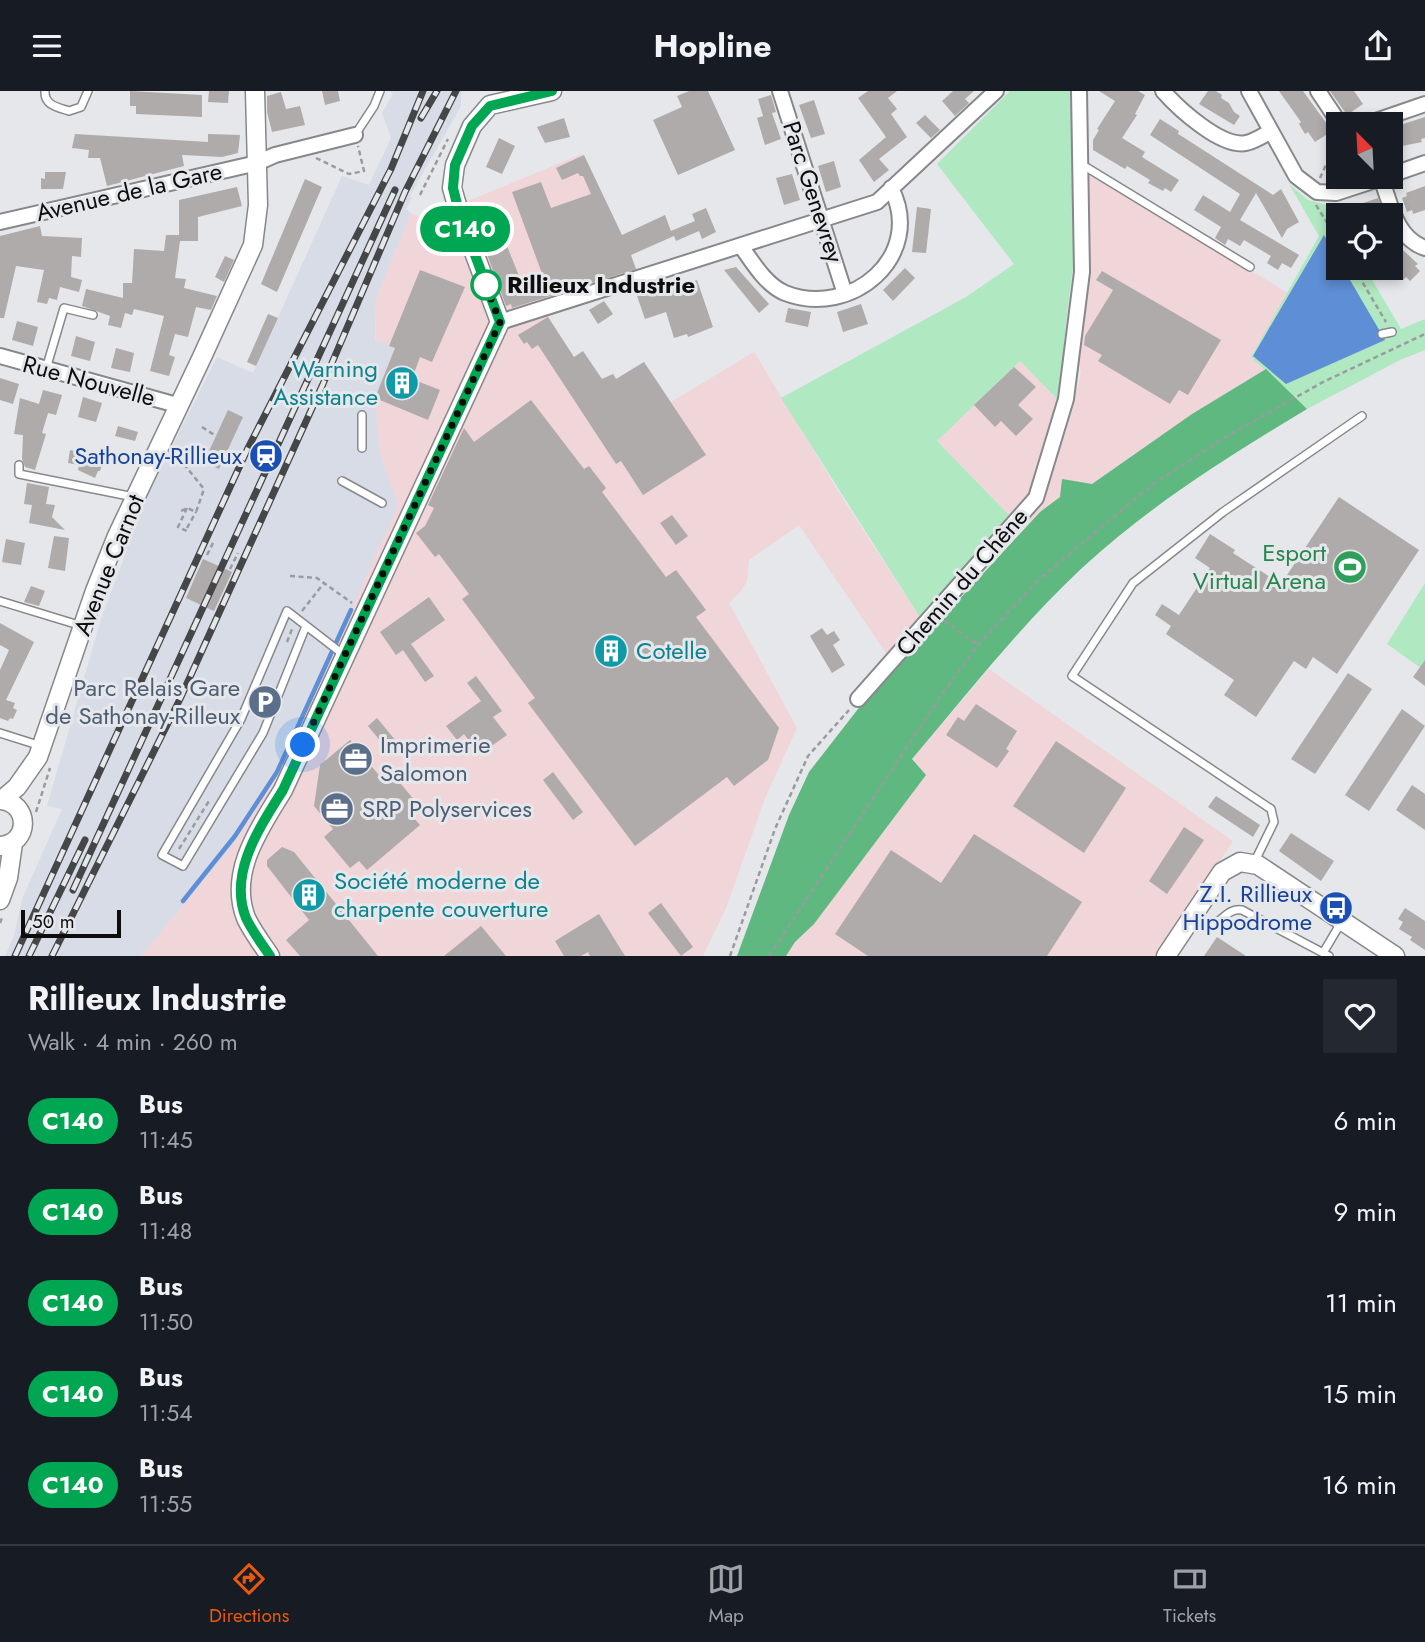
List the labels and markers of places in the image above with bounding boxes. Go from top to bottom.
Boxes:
place label: Rillieux Industrie [507,267,695,302]
marker: Rillieux Industrie [471,270,501,300]
place label: Warning Assistance [273,351,378,414]
building icon: Warning Assistance [383,364,421,402]
station icon: Sathonay-Rillieux [247,437,285,475]
place label: Sathonay-Rillieux [74,438,243,473]
place label: Esport Virtual Arena [1193,535,1326,598]
sports icon: Esport Virtual Arena [1331,548,1369,586]
building icon: Cotelle [592,632,630,670]
place label: Cotelle [636,633,707,668]
place label: Parc Relais Gare de Sathonay-Rilleux [45,670,241,733]
parking icon: Parc Relais Gare de Sathonay-Rilleux [246,683,284,721]
place label: Imprimerie Salomon [380,727,491,790]
office icon: Imprimerie Salomon [337,740,375,778]
office icon: SRP Polyservices [318,790,356,828]
place label: SRP Polyservices [362,791,532,826]
place label: Société moderne de charpente couverture [334,863,548,926]
building icon: Société moderne de charpente couverture [290,876,328,914]
place label: Z.I. Rillieux Hippodrome [1182,876,1313,939]
bus stop icon: Z.I. Rillieux Hippodrome [1317,889,1355,927]

